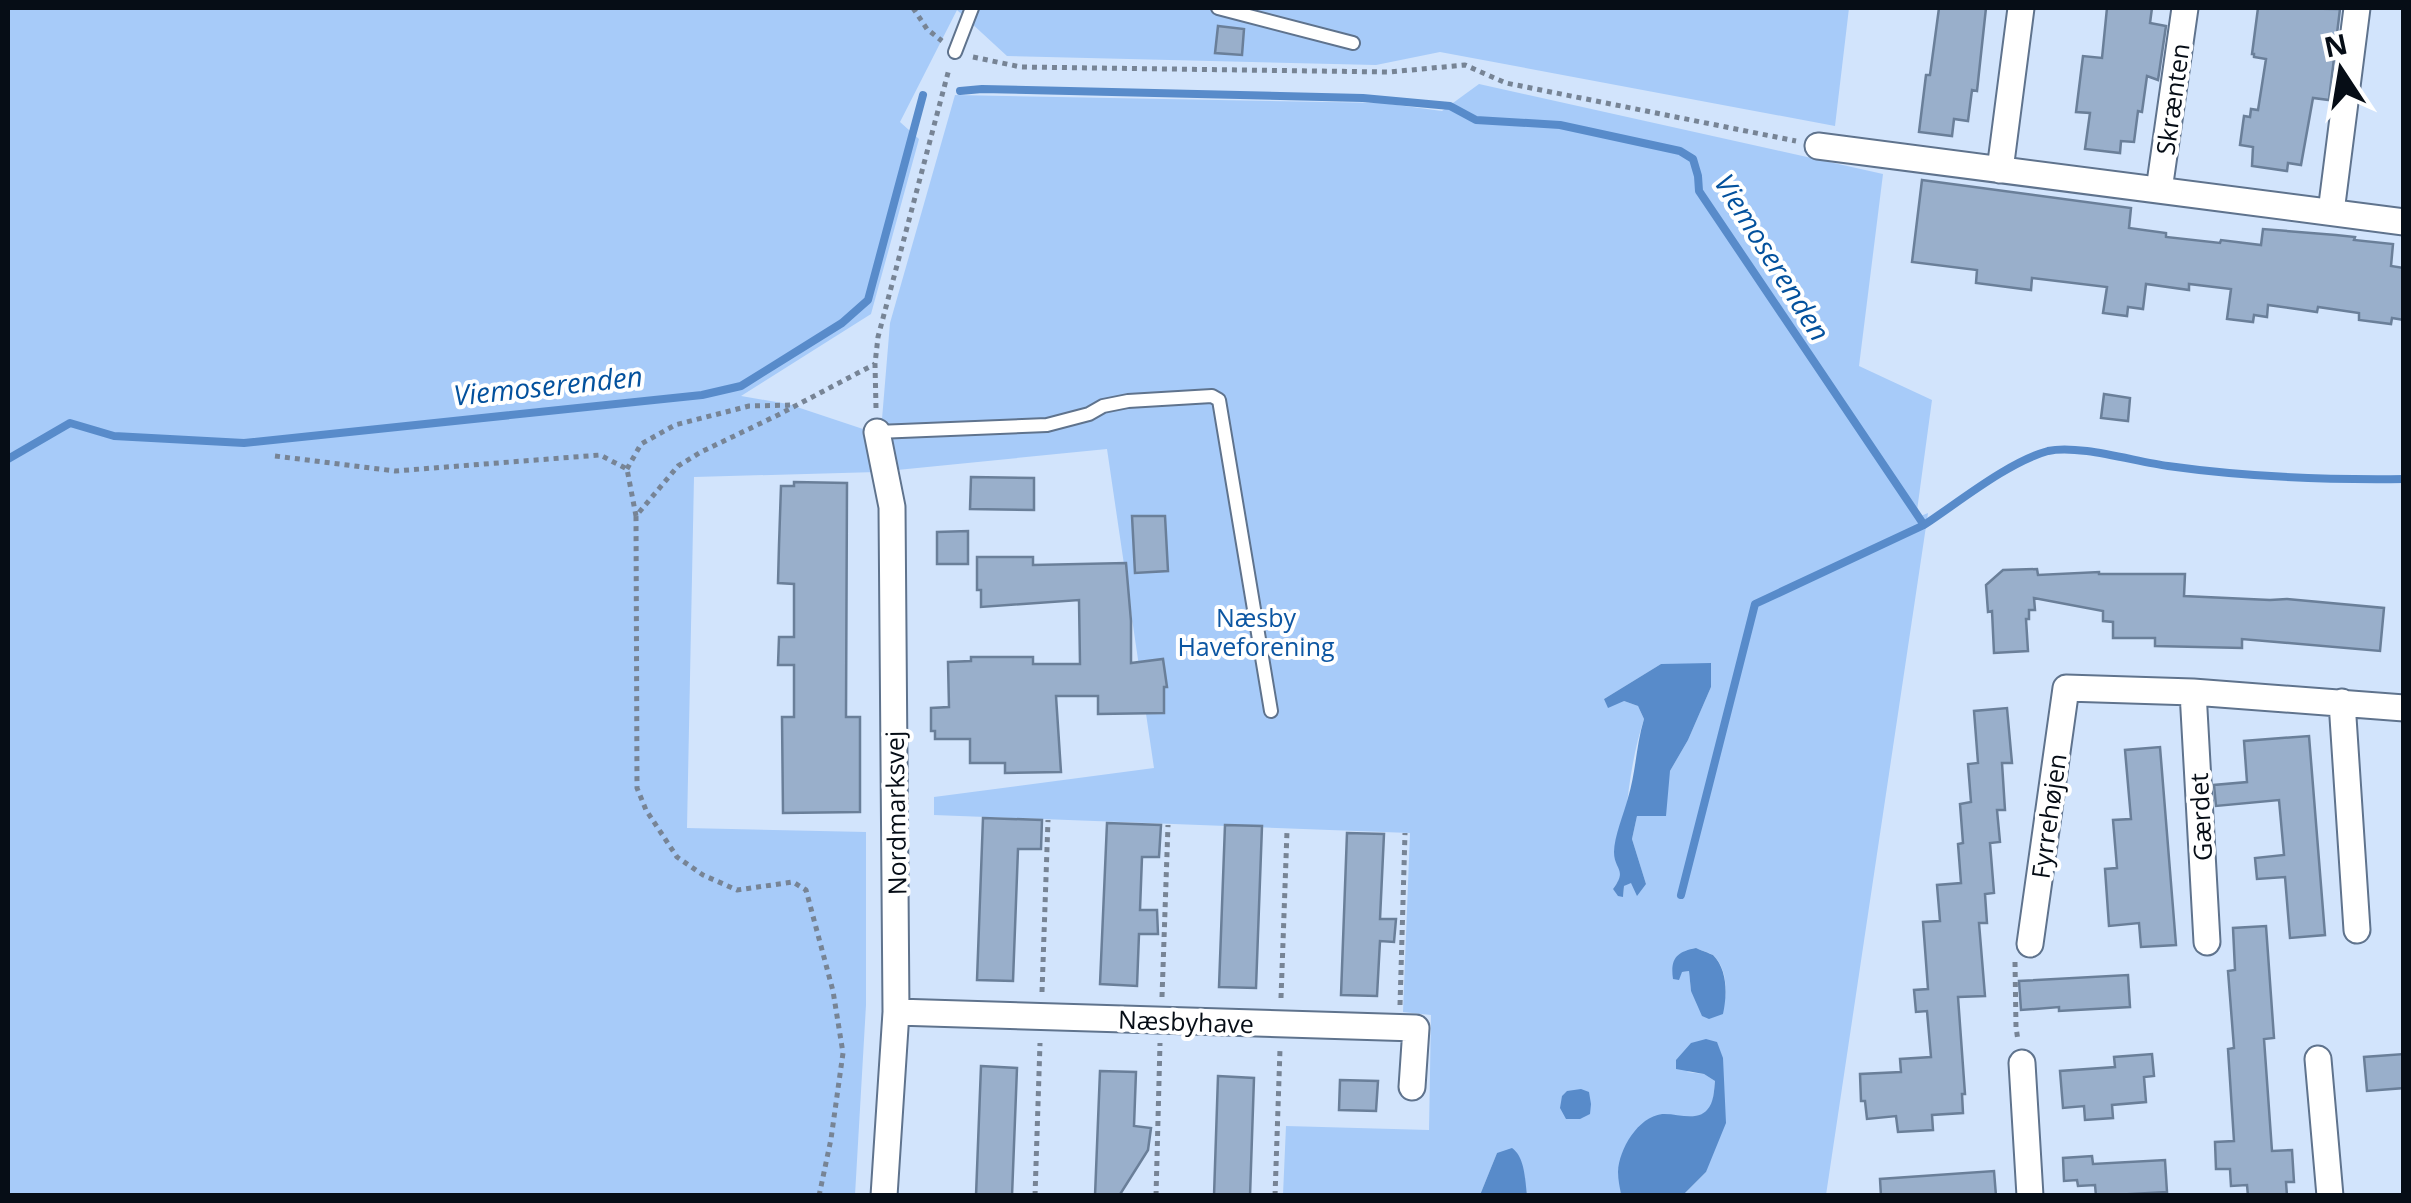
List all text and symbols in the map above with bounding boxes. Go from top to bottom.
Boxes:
north arrow [2291,20,2391,120]
text: N [2321,24,2351,66]
street label: Skrænten [2147,41,2197,157]
water label: Viemoserenden [1707,166,1839,348]
water label: Viemoserenden [452,356,644,414]
park label: Næsby Haveforening [1177,600,1335,663]
street label: Nordmarksvej [877,730,913,896]
street label: Fyrrehøjen [2022,751,2074,881]
street label: Gærdet [2181,772,2219,862]
street label: Næsbyhave [1118,1002,1254,1040]

